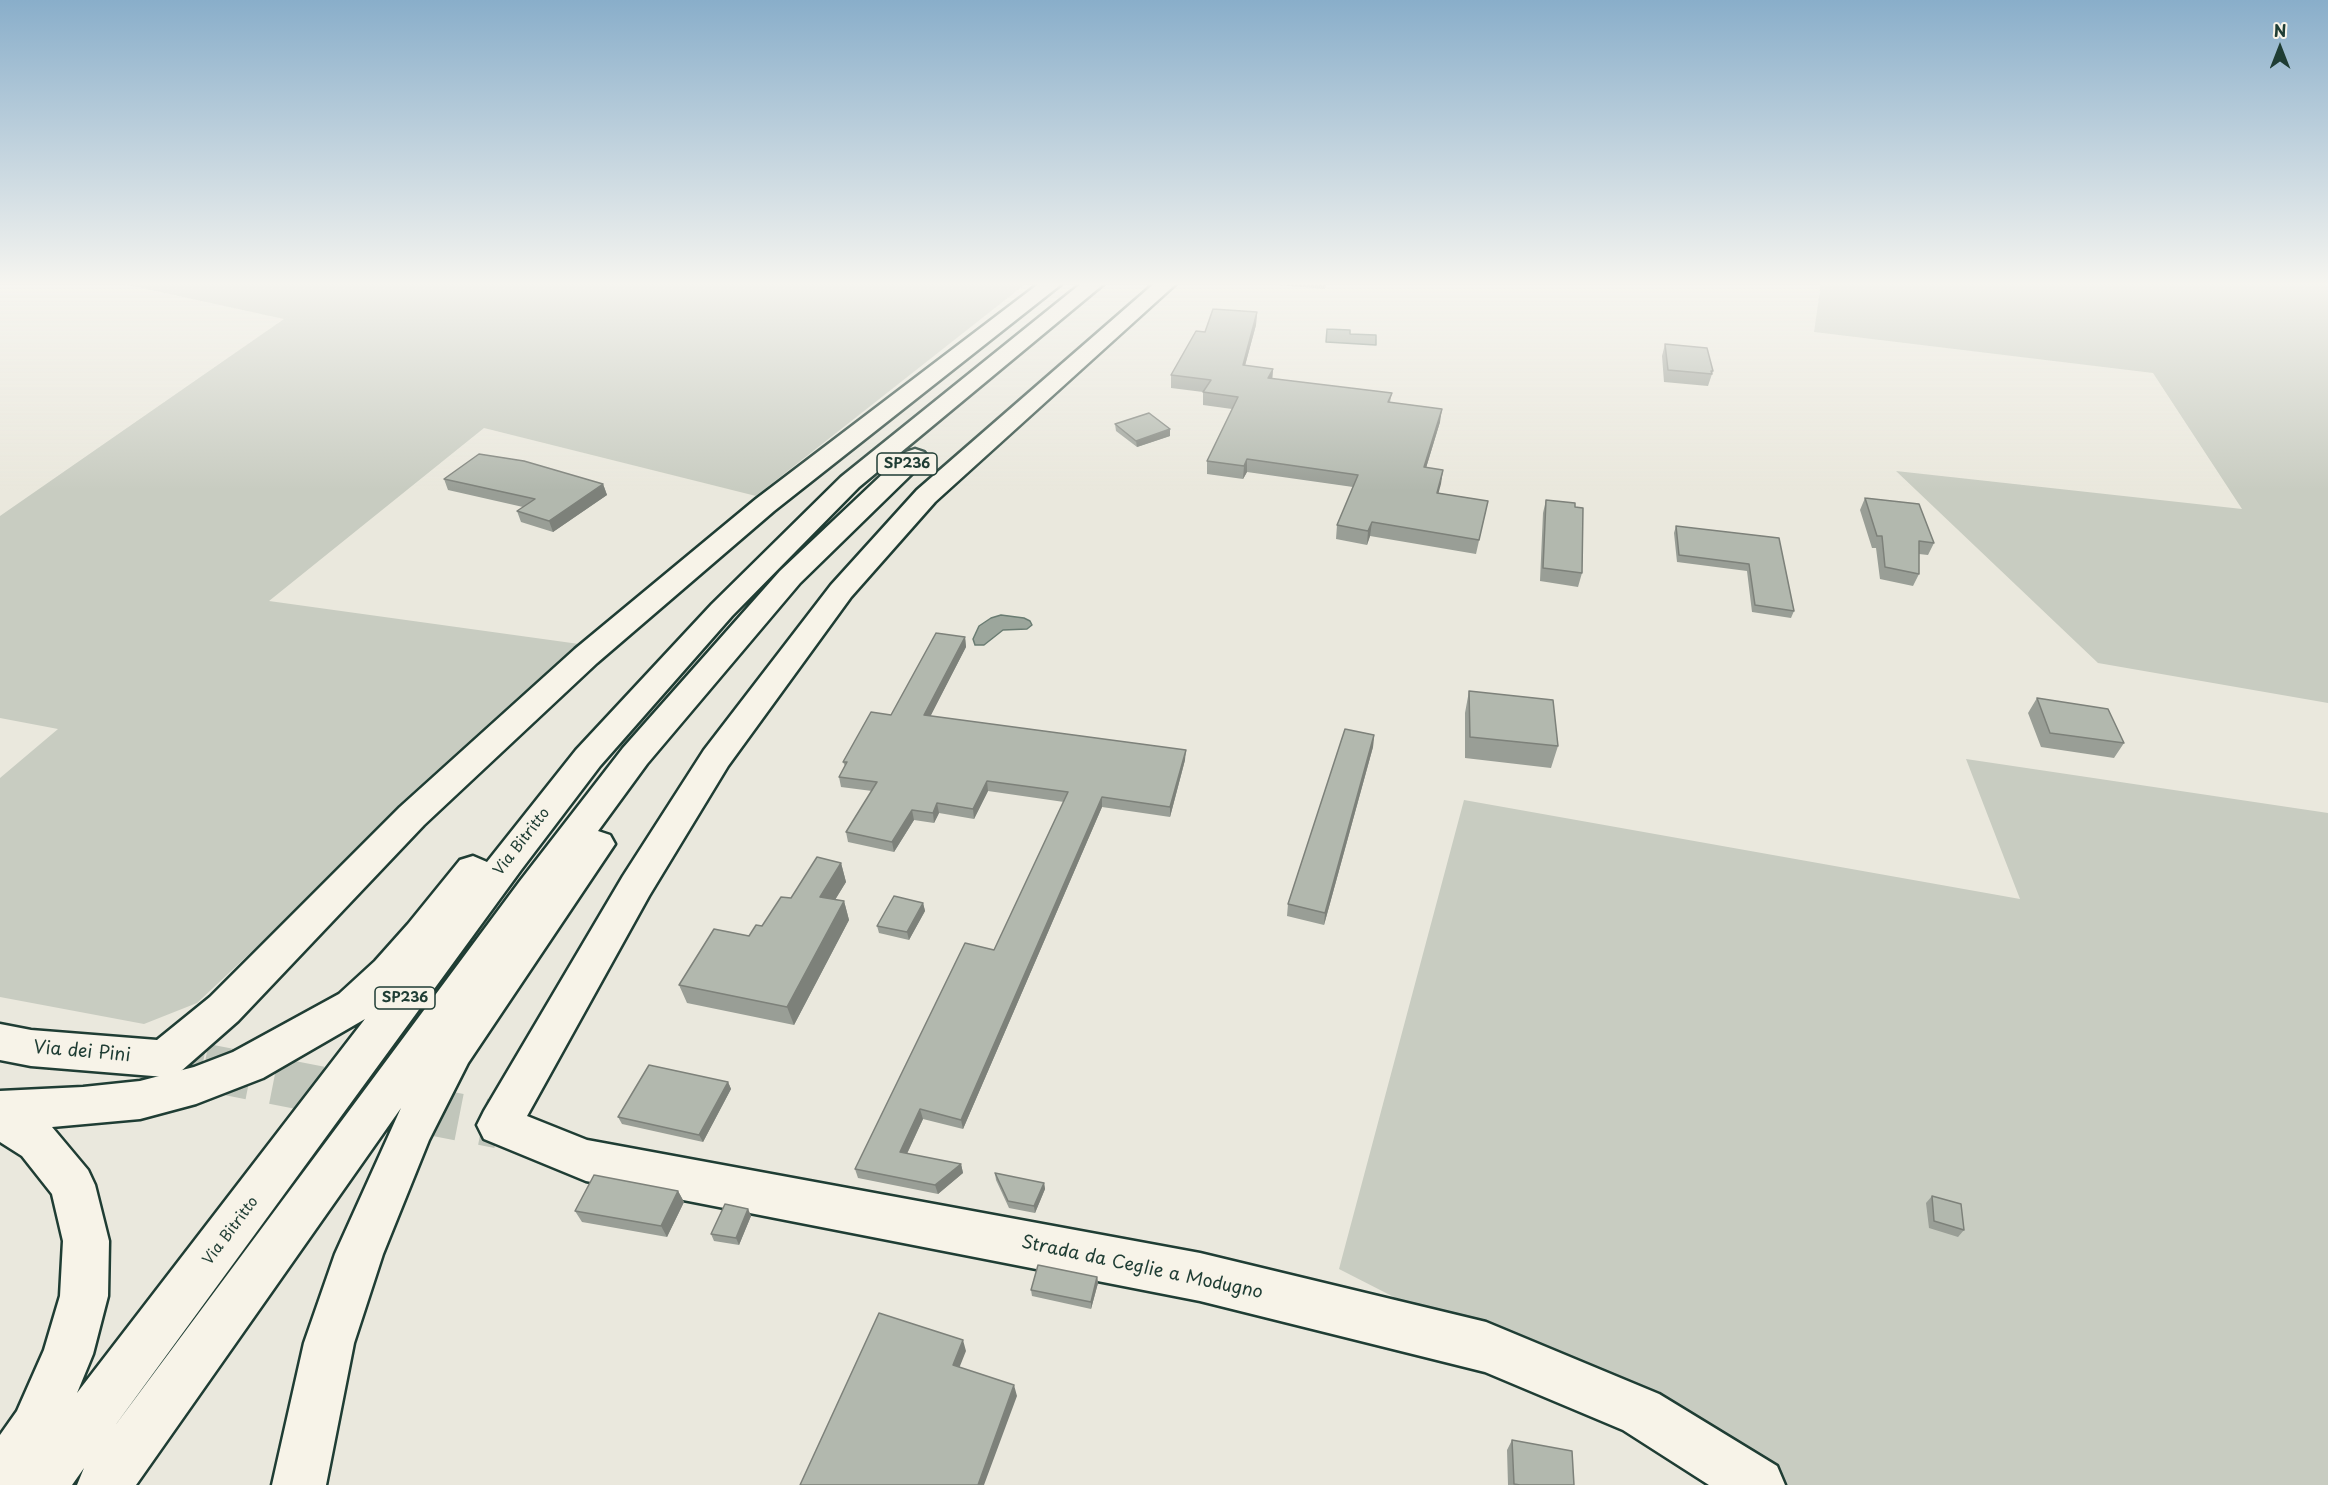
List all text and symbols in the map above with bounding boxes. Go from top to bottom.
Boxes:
north arrow [2250,18,2310,78]
text: N [2274,18,2286,42]
road number: SP236 [877,453,937,475]
street label: Via Bitritto [490,805,554,879]
road number: SP236 [375,987,435,1009]
street label: Via dei Pini [33,1037,131,1067]
street label: Via Bitritto [200,1193,262,1269]
street label: Strada da Ceglie a Modugno [1019,1232,1265,1304]

